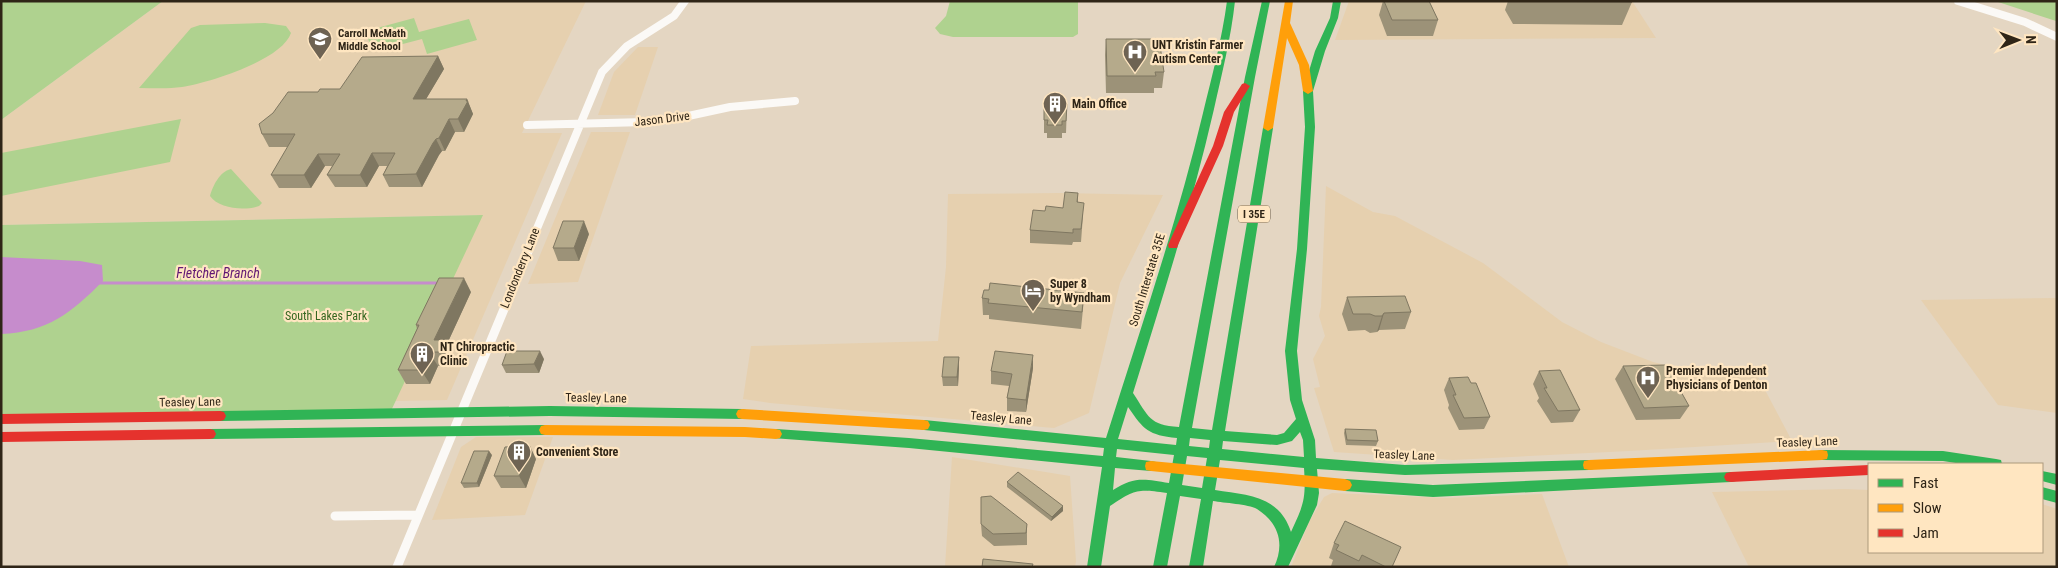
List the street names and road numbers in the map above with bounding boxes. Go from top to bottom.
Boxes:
street label: Jason Drive [634,109,691,129]
road number: I 35E [1238,205,1270,222]
street label: Londonderry Lane [498,226,543,310]
street label: South Interstate 35E [1126,232,1168,328]
street label: Teasley Lane [565,390,627,406]
street label: Teasley Lane [159,394,221,410]
street label: Teasley Lane [970,408,1033,428]
street label: Teasley Lane [1776,434,1838,450]
street label: Teasley Lane [1373,447,1435,463]

